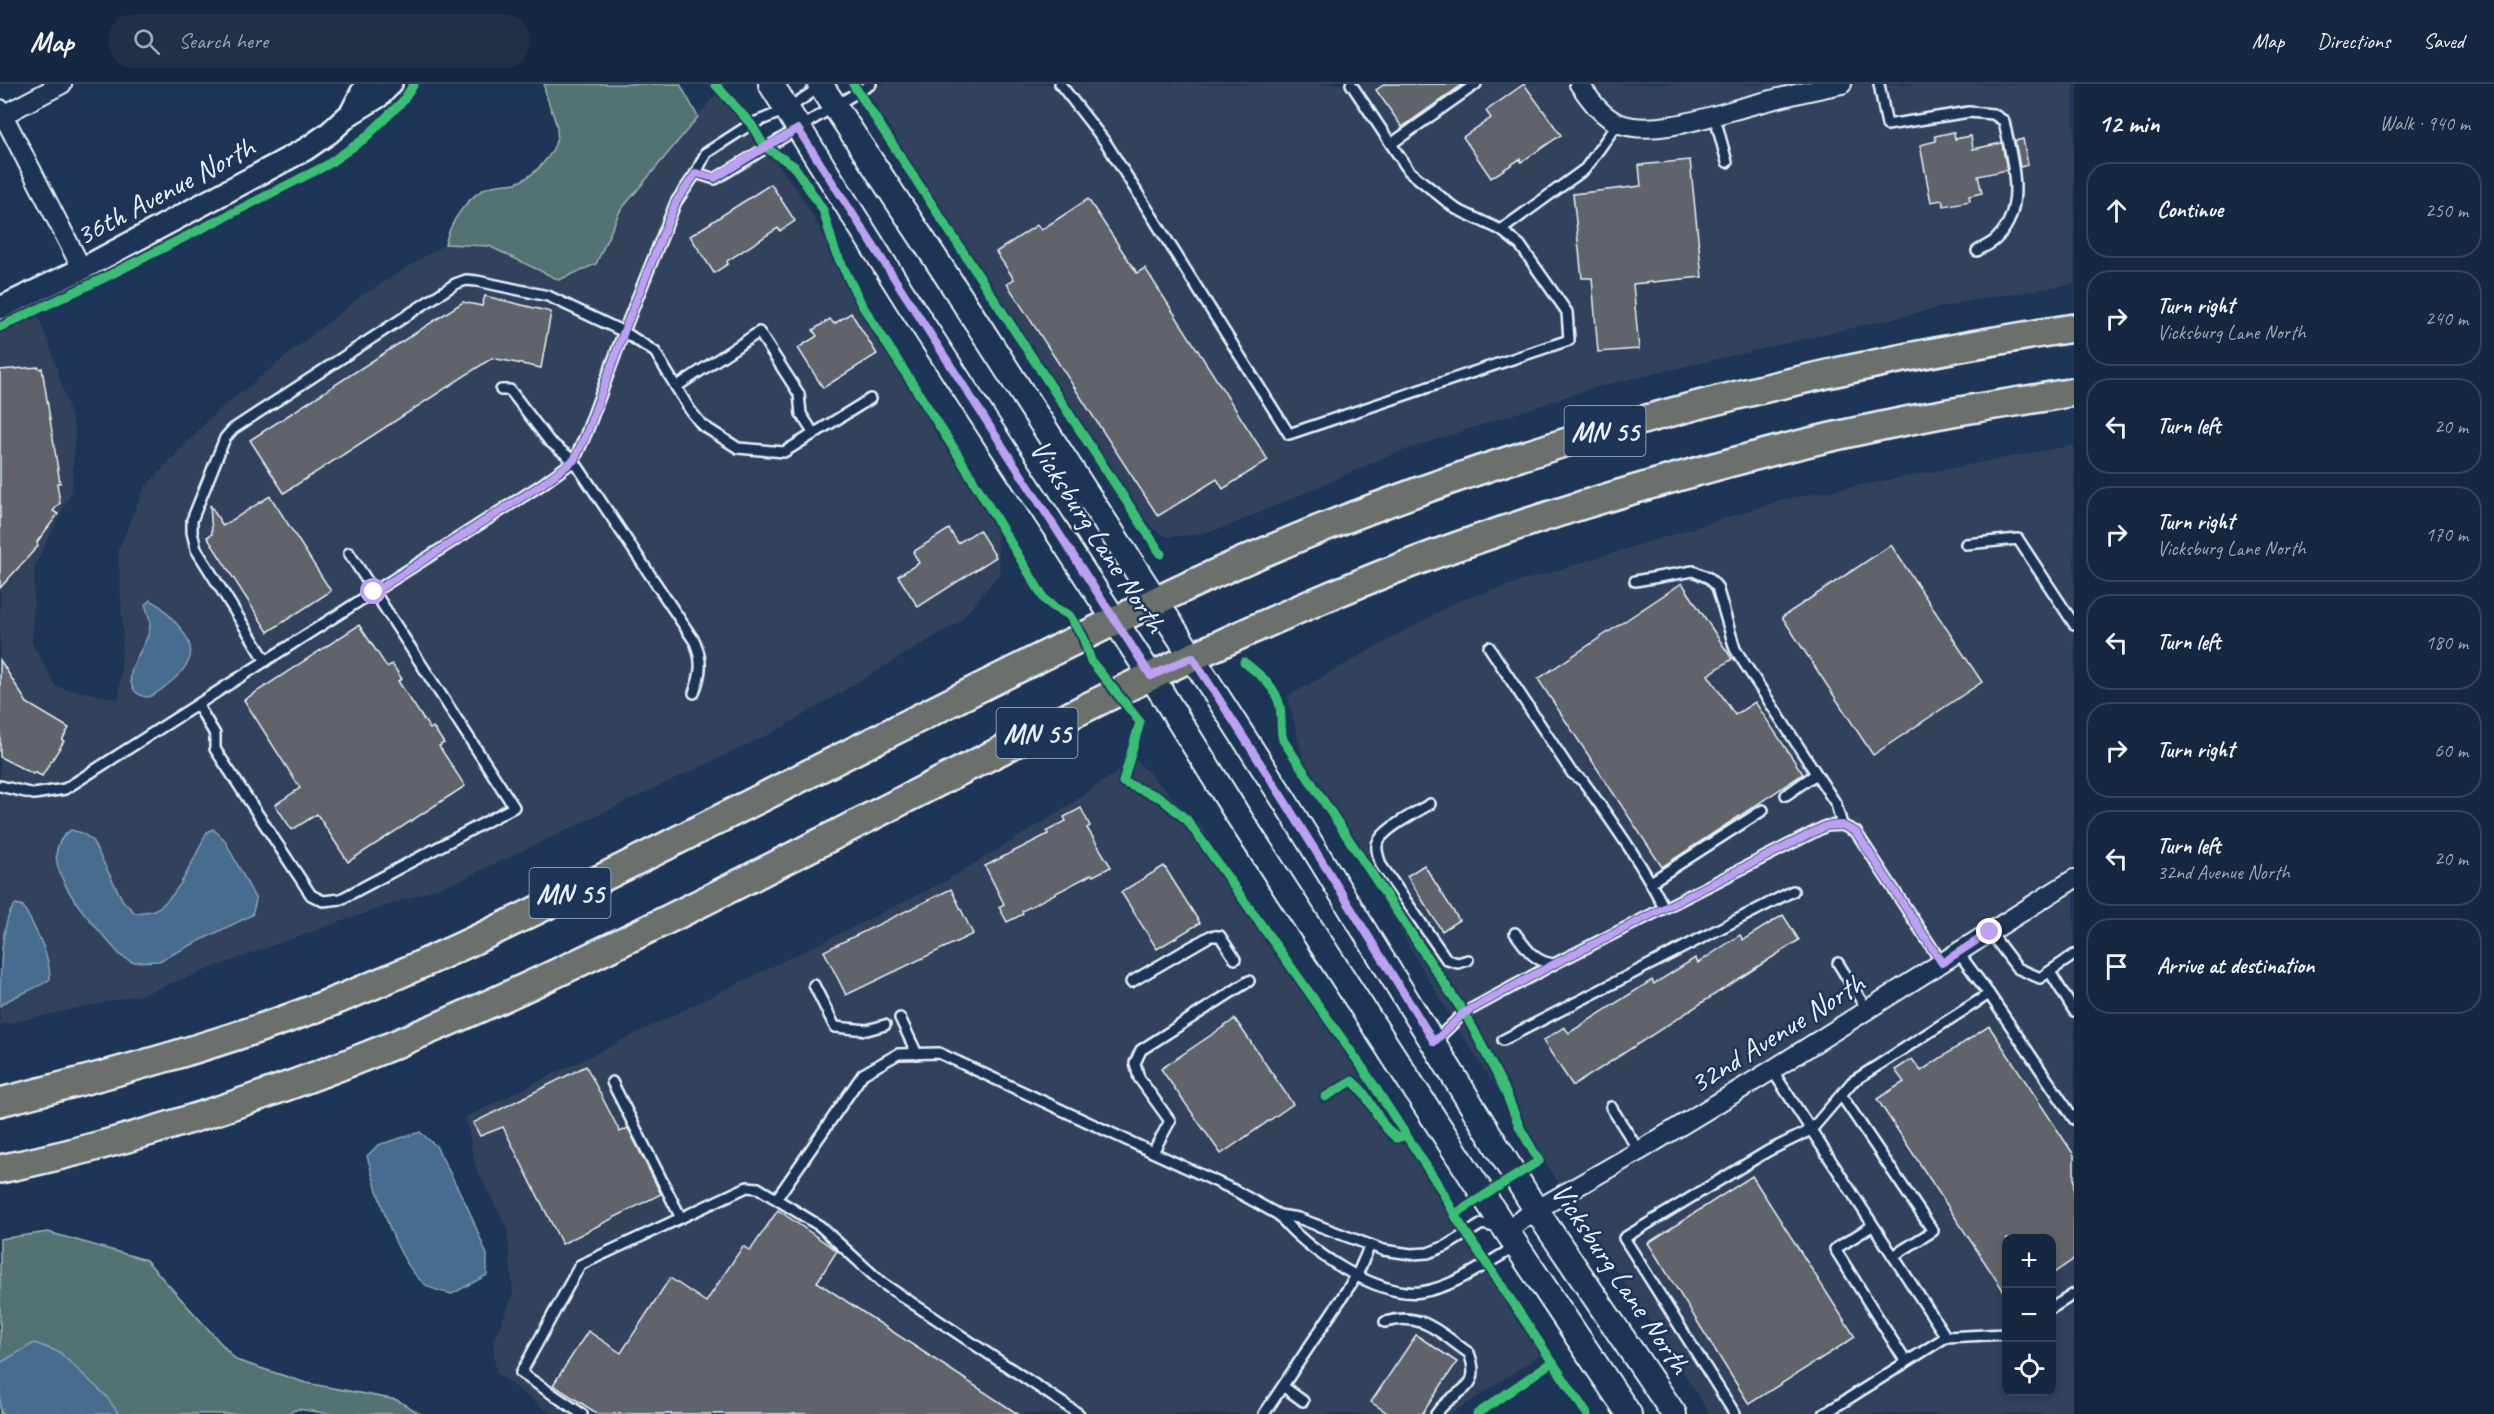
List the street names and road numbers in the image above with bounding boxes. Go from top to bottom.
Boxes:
street label: 36th Avenue North [69,127,263,254]
road number: MN 55 [1564,406,1646,456]
street label: Vicksburg Lane North [1021,432,1176,642]
road number: MN 55 [996,708,1078,758]
road number: MN 55 [530,868,610,918]
street label: 32nd Avenue North [1682,963,1873,1102]
street label: Vicksburg Lane North [1543,1175,1700,1383]

